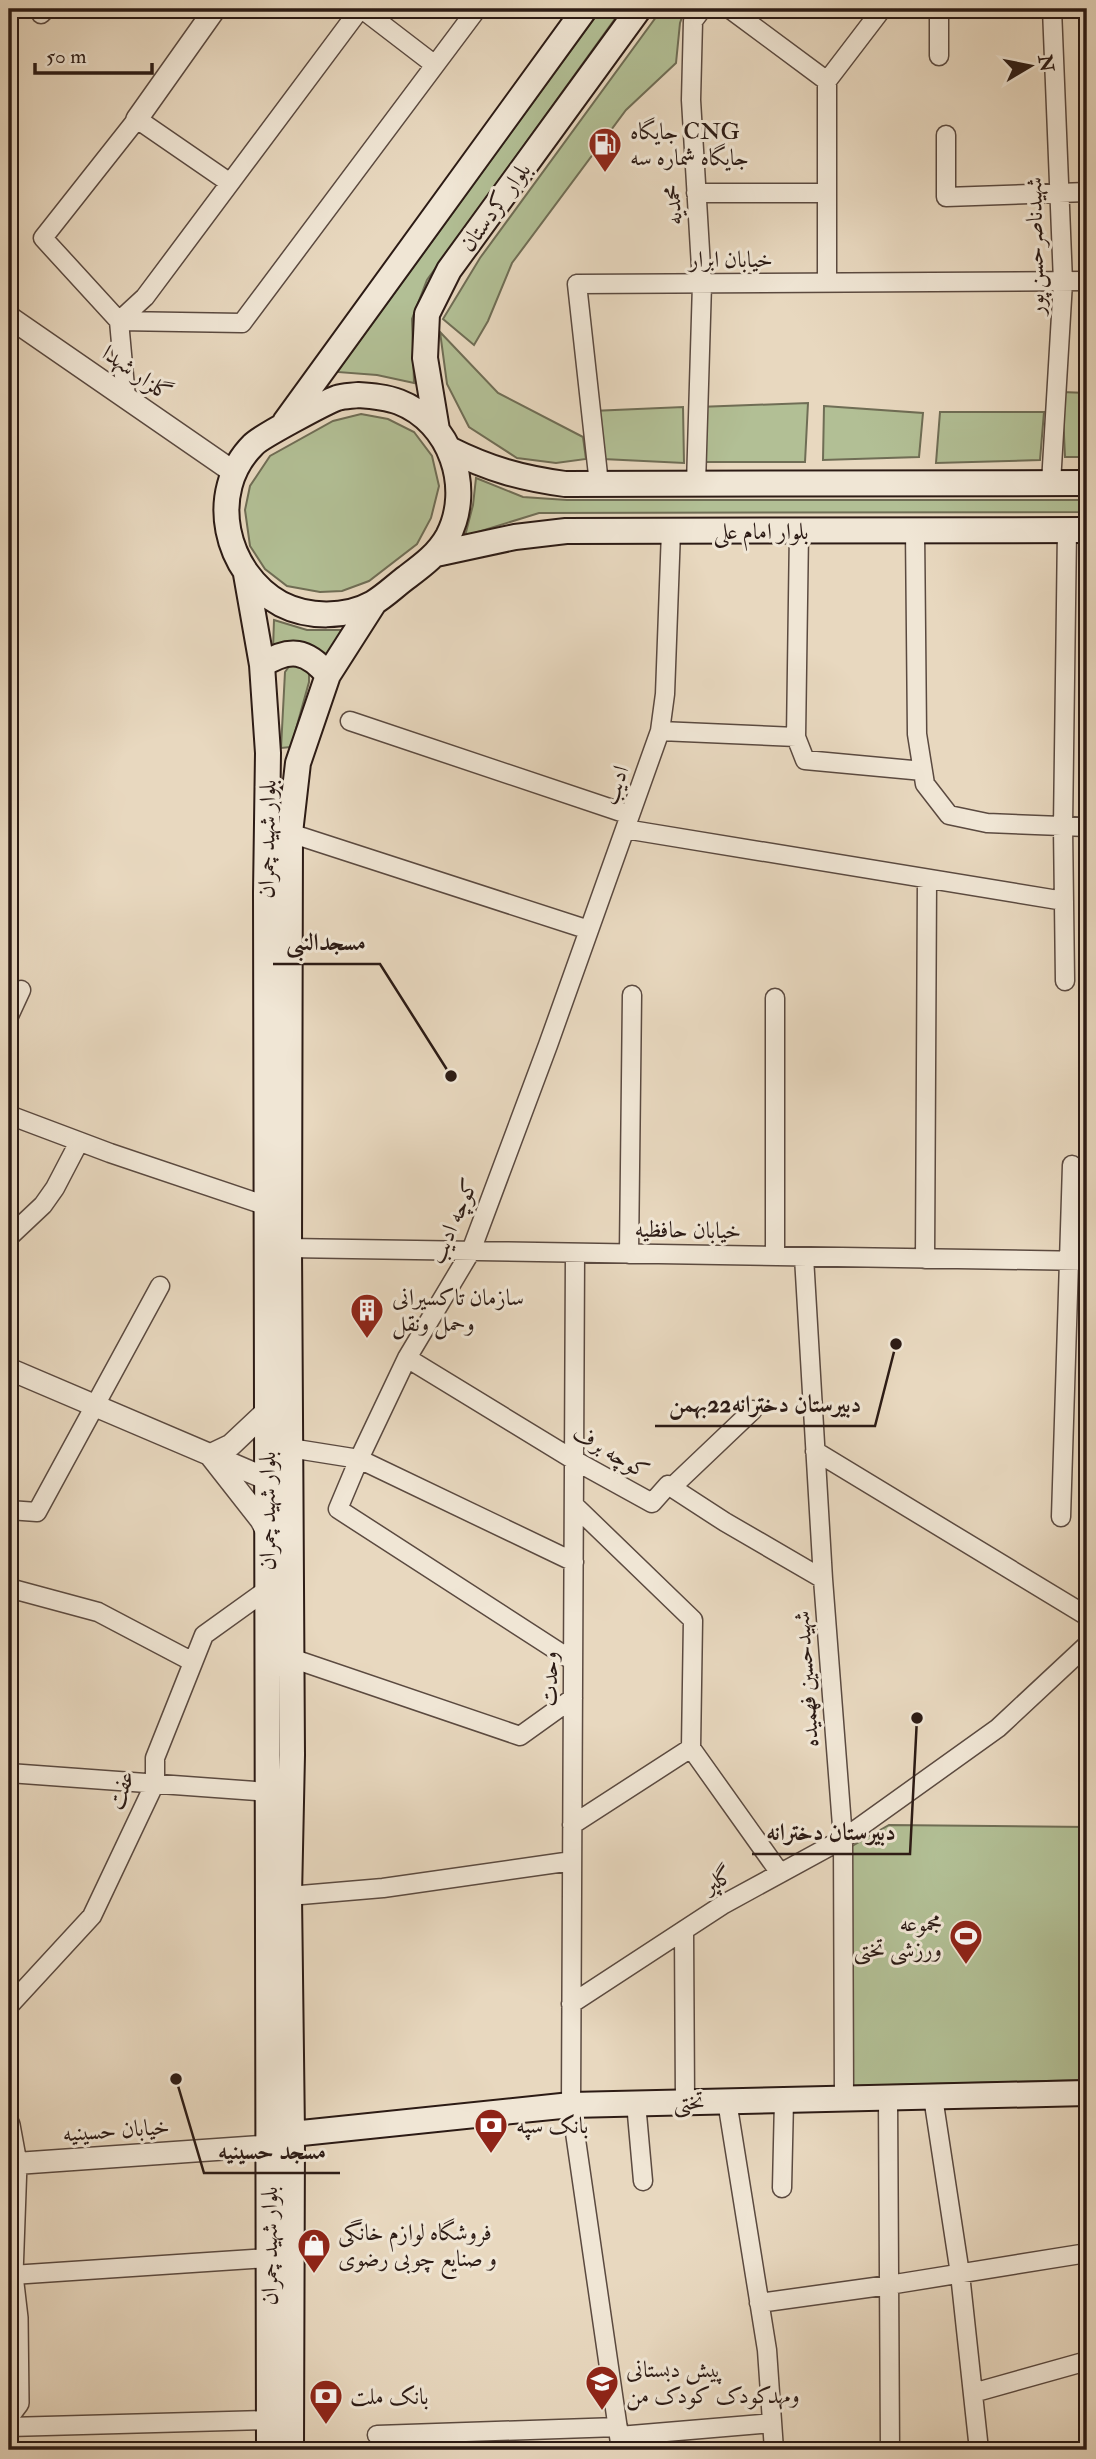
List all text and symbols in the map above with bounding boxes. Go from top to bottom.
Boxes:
scale bar [35,32,152,76]
north arrow [995,32,1064,102]
text: 50 m [46,43,87,70]
text: N [1032,52,1059,75]
place label: جایگاه CNG جایگاه شماره سه [630,117,749,172]
fuel station icon: جایگاه CNG جایگاه شماره سه [586,125,624,174]
street label: بلوار کردستان [453,157,537,257]
street label: شهیدناصرحسن پور [1019,177,1053,317]
street label: محمدیه [657,184,689,226]
street label: خیابان ابرار [687,245,773,274]
street label: گلزار شهدا [96,338,178,408]
street label: بلوار امام علی [713,517,809,551]
street label: ادیب [595,761,635,809]
street label: بلوار شهید چمران [251,779,283,899]
callout: مسجدالنبی [273,919,380,964]
text: مسجدالنبی [286,927,366,962]
street label: کوچه ادیب [421,1174,486,1269]
street label: خیابان حافظیه [634,1215,742,1245]
place label: سازمان تاکسیرانی وحمل ونقل [392,1283,524,1340]
building icon: سازمان تاکسیرانی وحمل ونقل [348,1291,386,1340]
callout: دبیرستان دخترانه22بهمن [655,1381,875,1426]
text: دبیرستان دخترانه22بهمن [669,1389,861,1420]
street label: کوچه برف [567,1418,655,1486]
street label: بلوار شهید چمران [253,1451,282,1571]
street label: شهیدحسین فهمیده [787,1610,825,1748]
street label: وحدت [535,1651,564,1707]
street label: عفت [101,1766,141,1814]
callout: دبیرستان دخترانه [752,1809,910,1854]
text: دبیرستان دخترانه [766,1817,896,1848]
street label: گلپر [696,1860,739,1902]
place label: مجموعه ورزشی تختی [853,1909,942,1966]
sports icon: مجموعه ورزشی تختی [947,1917,985,1966]
street label: تختی [673,2087,705,2118]
bank icon: بانک سپه [472,2106,510,2155]
place label: بانک سپه [516,2111,588,2141]
street label: خیابان حسینیه [61,2112,171,2148]
callout: مسجد حسینیه [204,2128,340,2173]
text: مسجد حسینیه [218,2136,326,2167]
street label: بلوار شهید چمران [255,2186,284,2306]
place label: فروشگاه لوازم خانگی و صنایع چوبی رضوی [338,2218,497,2279]
shop icon: فروشگاه لوازم خانگی و صنایع چوبی رضوی [295,2226,333,2275]
place label: پیش دبستانی ومهدکودک کودک من [626,2355,800,2411]
school or university icon: پیش دبستانی ومهدکودک کودک من [583,2363,621,2412]
bank icon: بانک ملت [307,2377,345,2426]
place label: بانک ملت [350,2382,429,2411]

